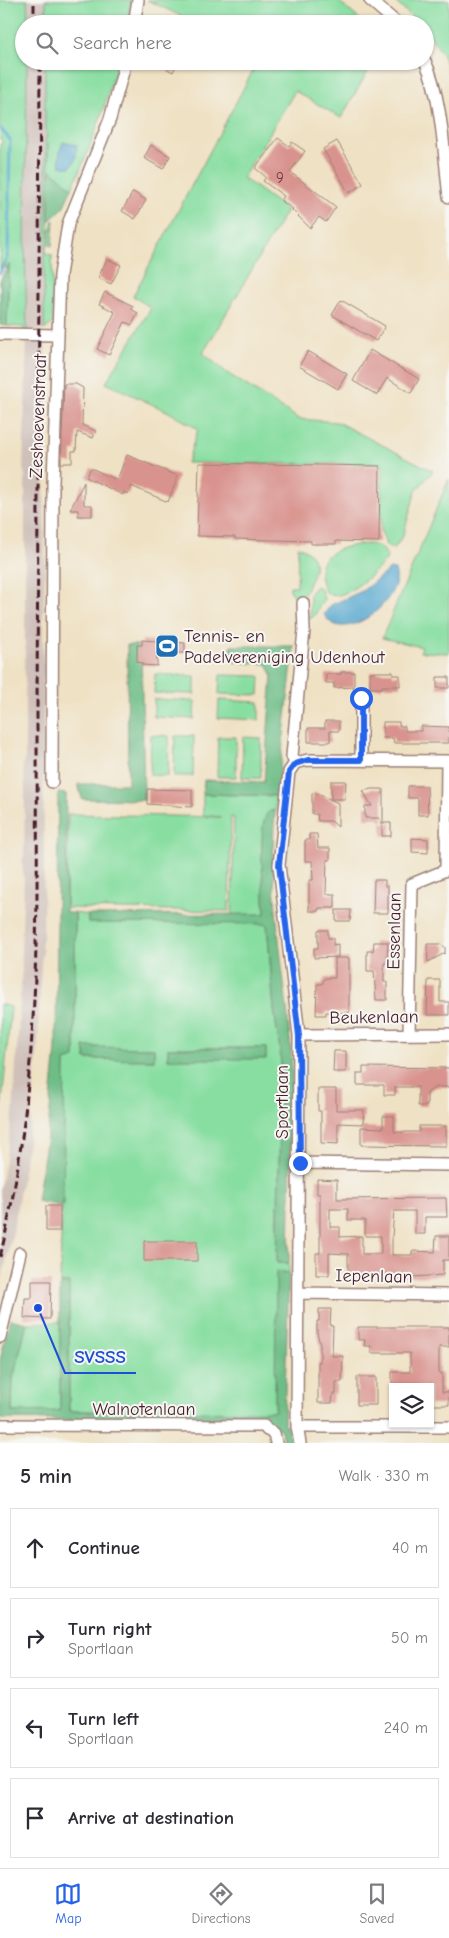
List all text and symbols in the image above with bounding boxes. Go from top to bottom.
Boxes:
search box [15,15,434,70]
icon: search [33,29,61,57]
text: Search here [73,32,172,54]
house number: 9 [276,169,284,187]
street label: Zeshoevenstraat [26,353,51,479]
place label: Tennis- en Padelvereniging Udenhout [184,626,386,668]
sports icon: Tennis- en Padelvereniging Udenhout [154,633,180,659]
route start [350,687,373,710]
street label: Essenlaan [383,892,406,970]
street label: Beukenlaan [329,1006,419,1029]
street label: Sportlaan [272,1065,293,1139]
route end [289,1152,312,1175]
street label: Iepenlaan [335,1265,413,1288]
callout: SVSSS [65,1339,136,1373]
text: SVSSS [74,1346,126,1368]
map controls [389,1383,434,1428]
button: layers [389,1383,434,1428]
street label: Walnotenlaan [93,1399,196,1420]
text: 5 min [20,1464,72,1488]
text: Walk · 330 m [339,1467,429,1485]
icon: ahead [21,1534,49,1562]
text: Continue [68,1537,140,1559]
text: 40 m [392,1539,428,1557]
text: Turn right [68,1618,152,1640]
icon: right [21,1624,49,1652]
text: 50 m [391,1629,428,1647]
text: Sportlaan [68,1640,134,1658]
text: Turn left [68,1708,139,1730]
icon: left [21,1714,49,1742]
text: 240 m [384,1719,428,1737]
text: Sportlaan [68,1730,134,1748]
icon: arrive [21,1804,49,1832]
text: Arrive at destination [68,1807,234,1829]
tab: Map [54,1880,82,1927]
tab: Directions [191,1880,251,1927]
tab: Saved [360,1880,395,1927]

